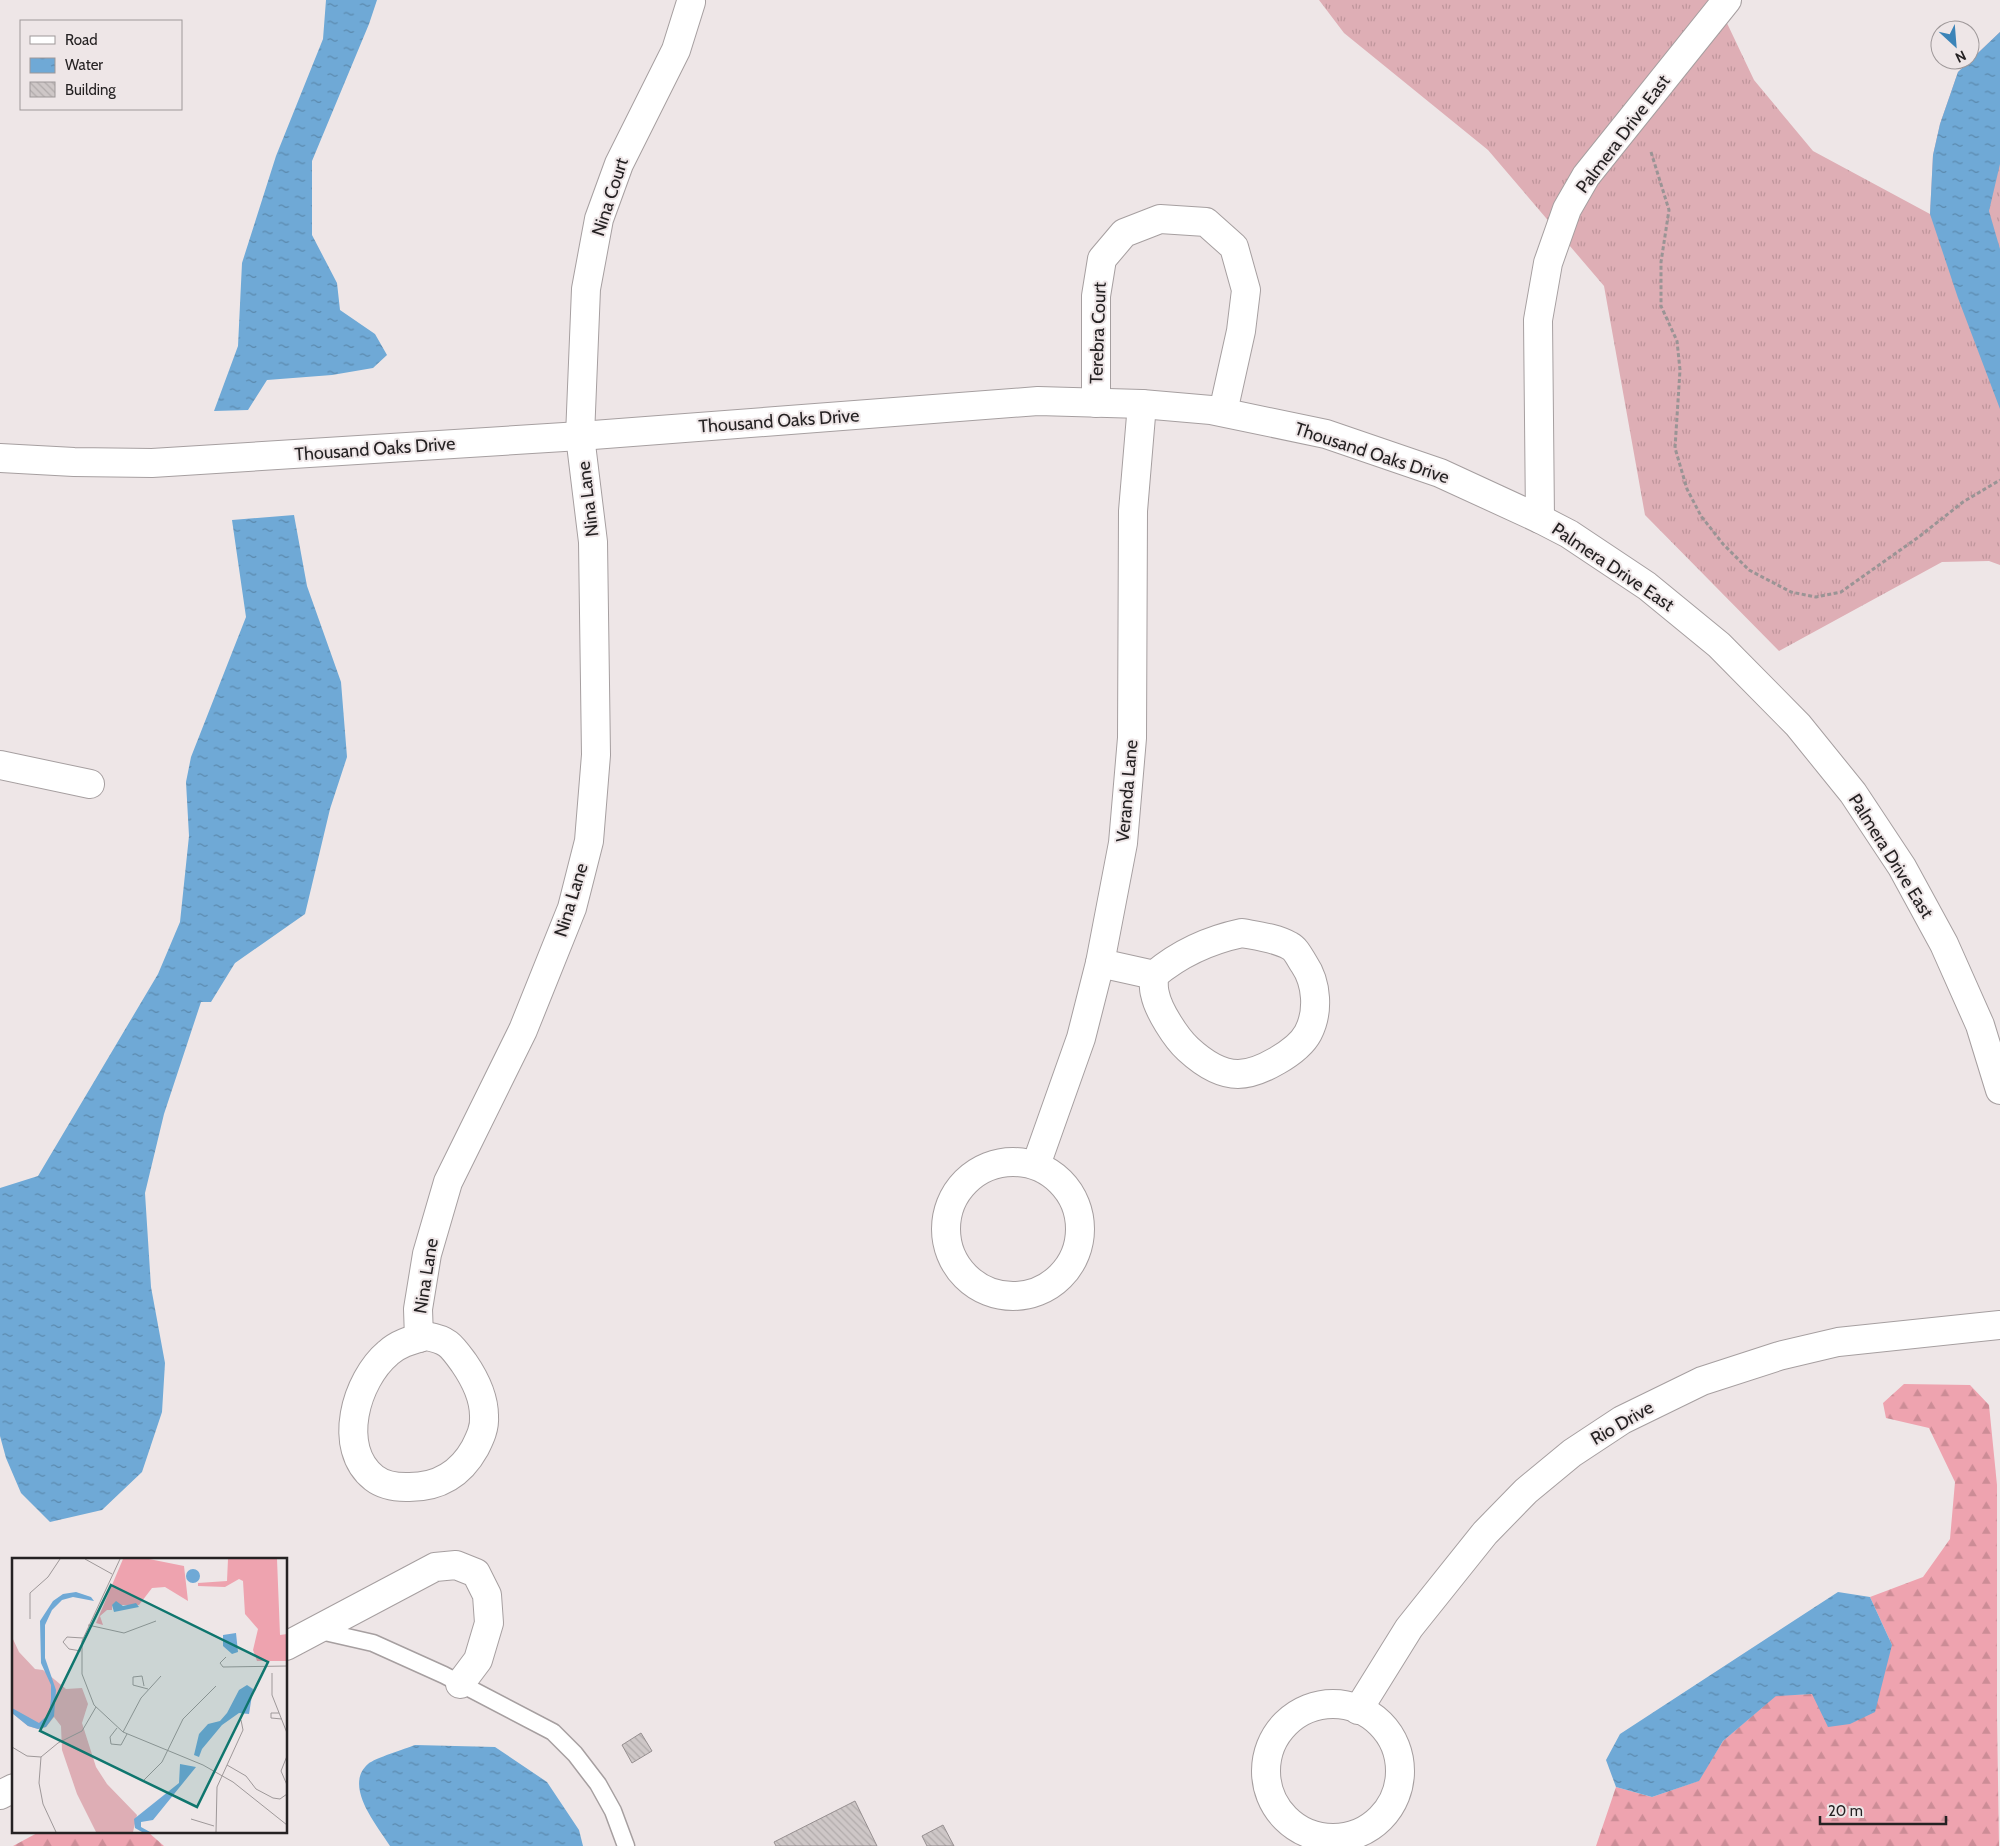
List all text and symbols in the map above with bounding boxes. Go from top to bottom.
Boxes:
legend [20,20,182,110]
north arrow [1930,20,1980,70]
text: Road [65,31,98,49]
text: N [1952,46,1969,67]
text: Water [65,56,103,74]
street label: Palmera Drive East [1571,70,1675,198]
text: Building [65,81,116,99]
street label: Nina Court [587,155,633,239]
street label: Terebra Court [1085,282,1111,384]
street label: Thousand Oaks Drive [698,404,860,438]
street label: Thousand Oaks Drive [1292,418,1452,488]
street label: Thousand Oaks Drive [294,432,456,466]
street label: Nina Lane [572,460,604,538]
street label: Palmera Drive East [1548,518,1678,616]
street label: Veranda Lane [1112,739,1142,843]
street label: Palmera Drive East [1844,790,1938,922]
street label: Nina Lane [549,860,593,940]
street label: Nina Lane [409,1237,443,1315]
street label: Rio Drive [1587,1396,1657,1450]
inset map [12,1558,288,1834]
scale bar [1820,1794,1946,1826]
text: 20 m [1828,1802,1863,1820]

